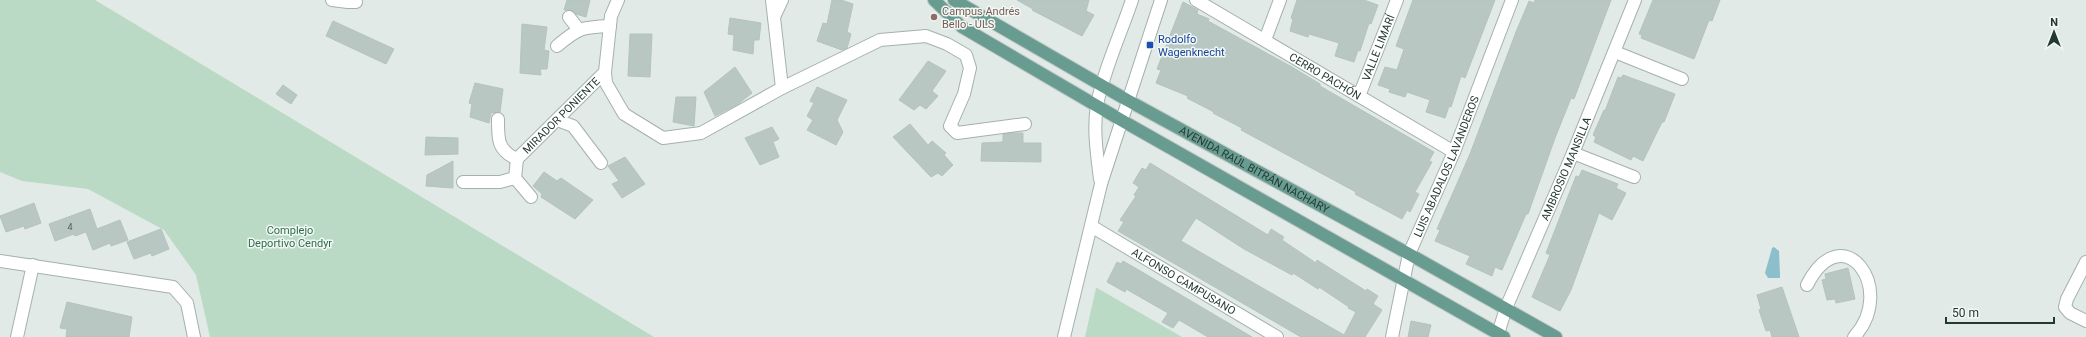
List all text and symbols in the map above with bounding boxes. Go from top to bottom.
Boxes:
place label: Campus Andrés Bello - ULS [942,5,1020,31]
marker: Campus Andrés Bello - ULS [929,12,939,22]
street label: VALLE LIMARÍ [1359,12,1397,83]
north arrow [2034,12,2074,52]
text: N [2050,16,2058,29]
place label: Rodolfo Wagenknecht [1158,33,1225,59]
marker: Rodolfo Wagenknecht [1145,40,1155,50]
street label: CERRO PACHÓN [1287,50,1363,102]
street label: MIRADOR PONIENTE [520,75,602,156]
street label: LUIS ABADALOS LAVANDEROS [1411,93,1482,239]
street label: AMBROSIO MANSILLA [1538,114,1594,222]
street label: AVENIDA RAÚL BITRÁN NACHARY [1177,123,1332,216]
house number: 4 [67,222,73,232]
park label: Complejo Deportivo Cendyr [248,224,332,250]
street label: ALFONSO CAMPUSANO [1129,245,1238,317]
scale bar [1946,299,2054,325]
text: 50 m [1952,306,1979,320]

